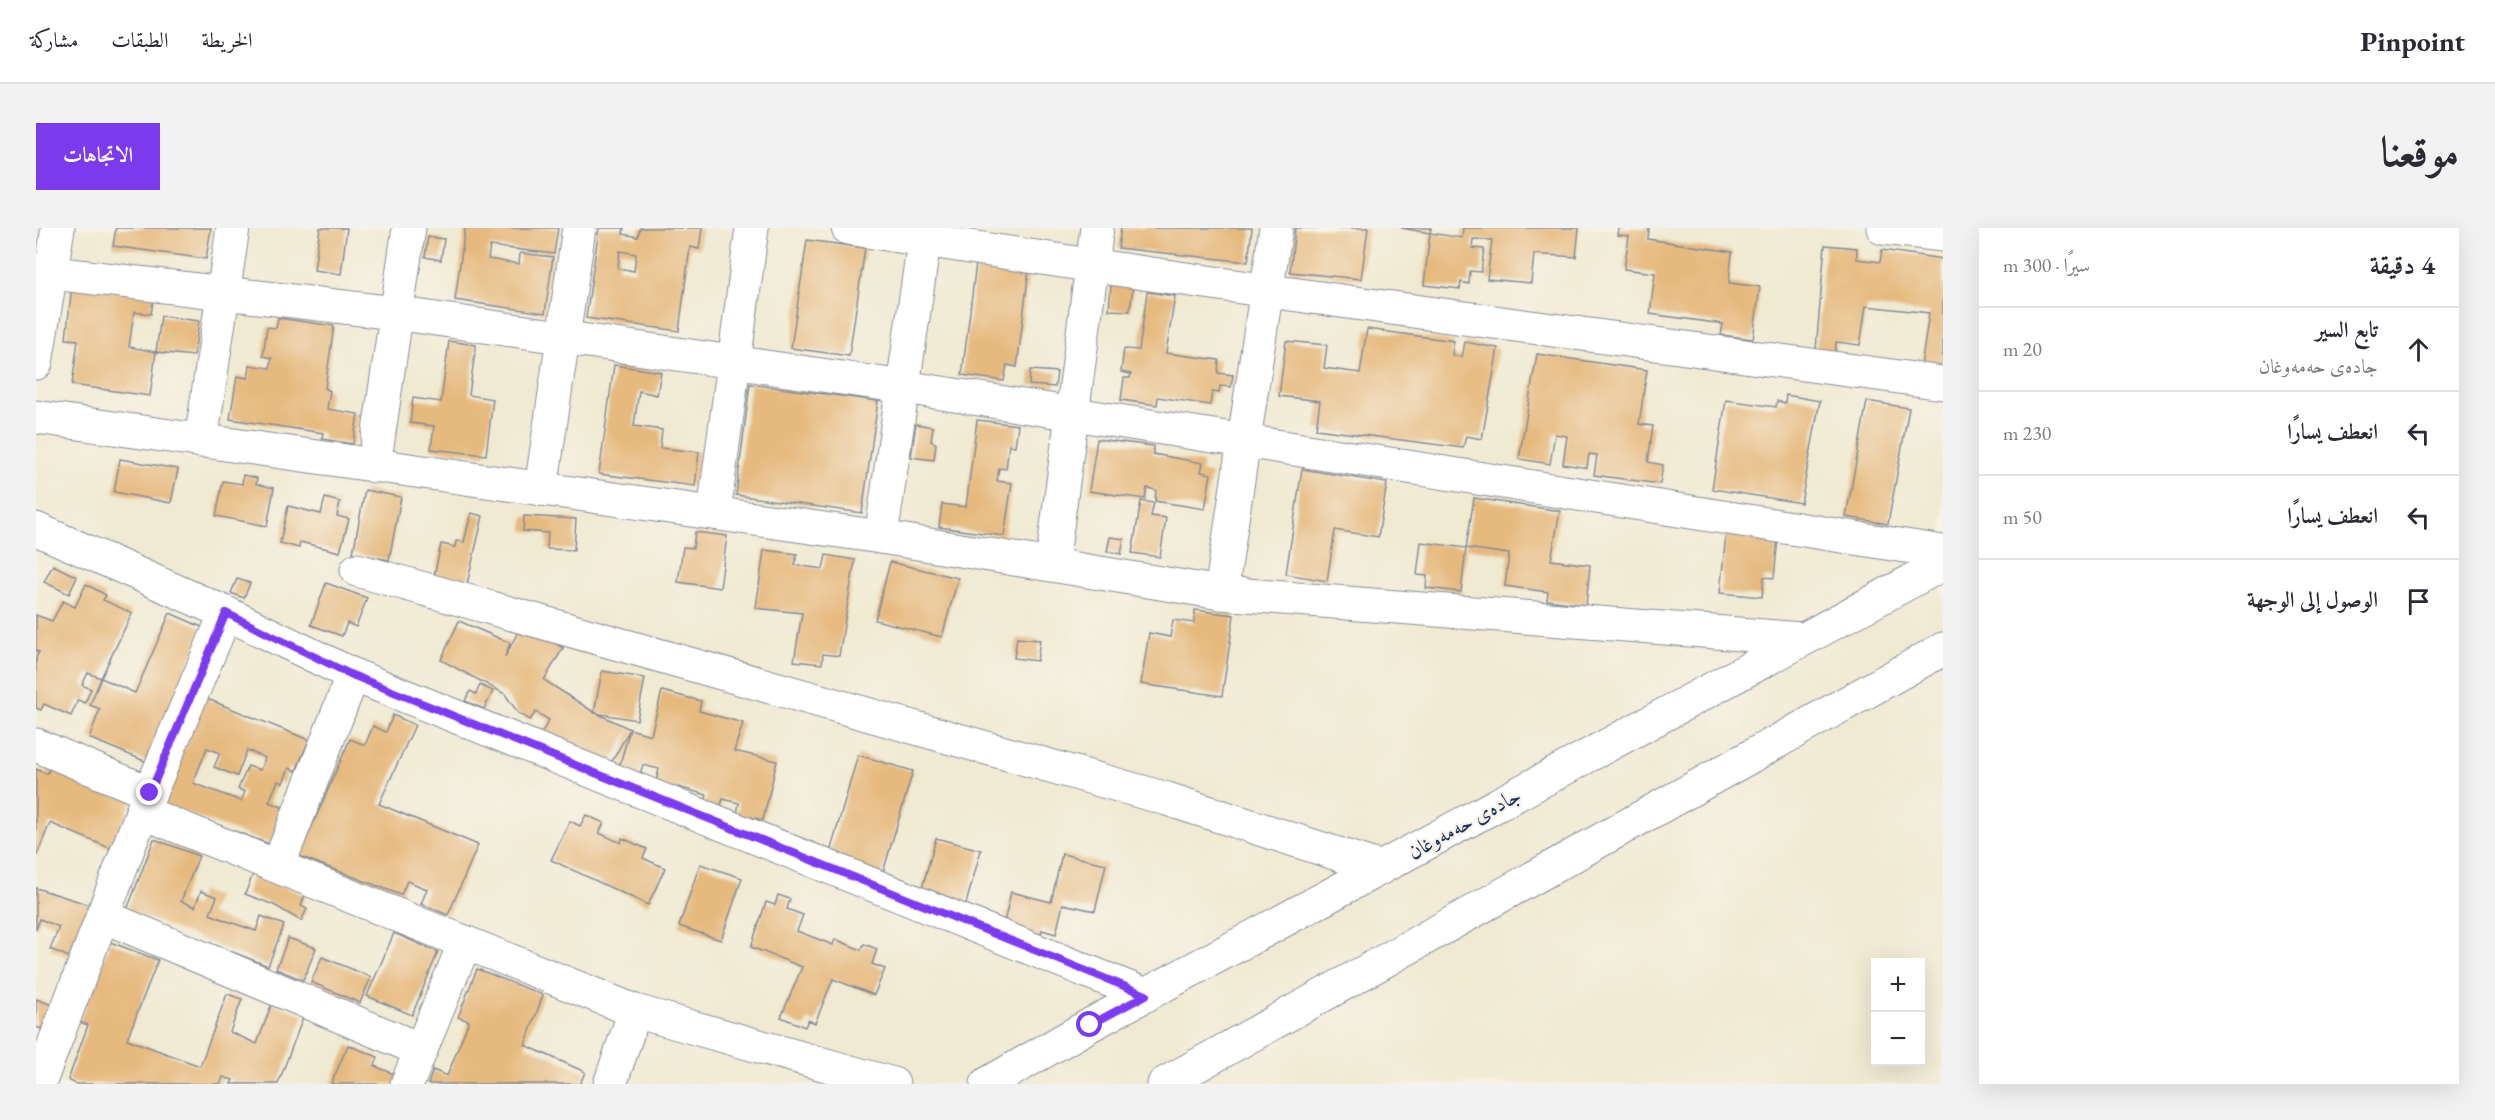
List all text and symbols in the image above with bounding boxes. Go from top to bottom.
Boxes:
text: Pinpoint [2360,23,2465,59]
text: مشاركة [30,26,78,53]
text: الطبقات [111,26,168,53]
text: الخريطة [201,26,253,53]
button: الاتجاهات [36,123,160,190]
text: موقعنا [2381,124,2459,179]
text: 4 دقيقة [2370,248,2435,282]
text: سيرًا · 300 m [2003,252,2090,278]
text: تابع السير [2315,315,2378,344]
icon: ahead [2402,333,2435,366]
text: 20 m [2003,336,2042,362]
text: جادەی حەمەوغان [2259,353,2378,379]
text: انعطف يسارًا [2287,417,2378,446]
icon: left [2402,417,2435,450]
text: 230 m [2003,420,2051,446]
text: انعطف يسارًا [2287,501,2378,530]
icon: left [2402,501,2435,534]
text: 50 m [2003,504,2042,530]
text: الوصول إلى الوجهة [2247,585,2378,614]
icon: arrive [2402,585,2435,618]
route end [136,779,162,805]
street label: جادەی حەمەوغان [1403,781,1525,865]
map controls [1871,958,1925,1066]
button: + [1871,958,1925,1012]
route start [1076,1011,1102,1037]
button: − [1871,1012,1925,1066]

